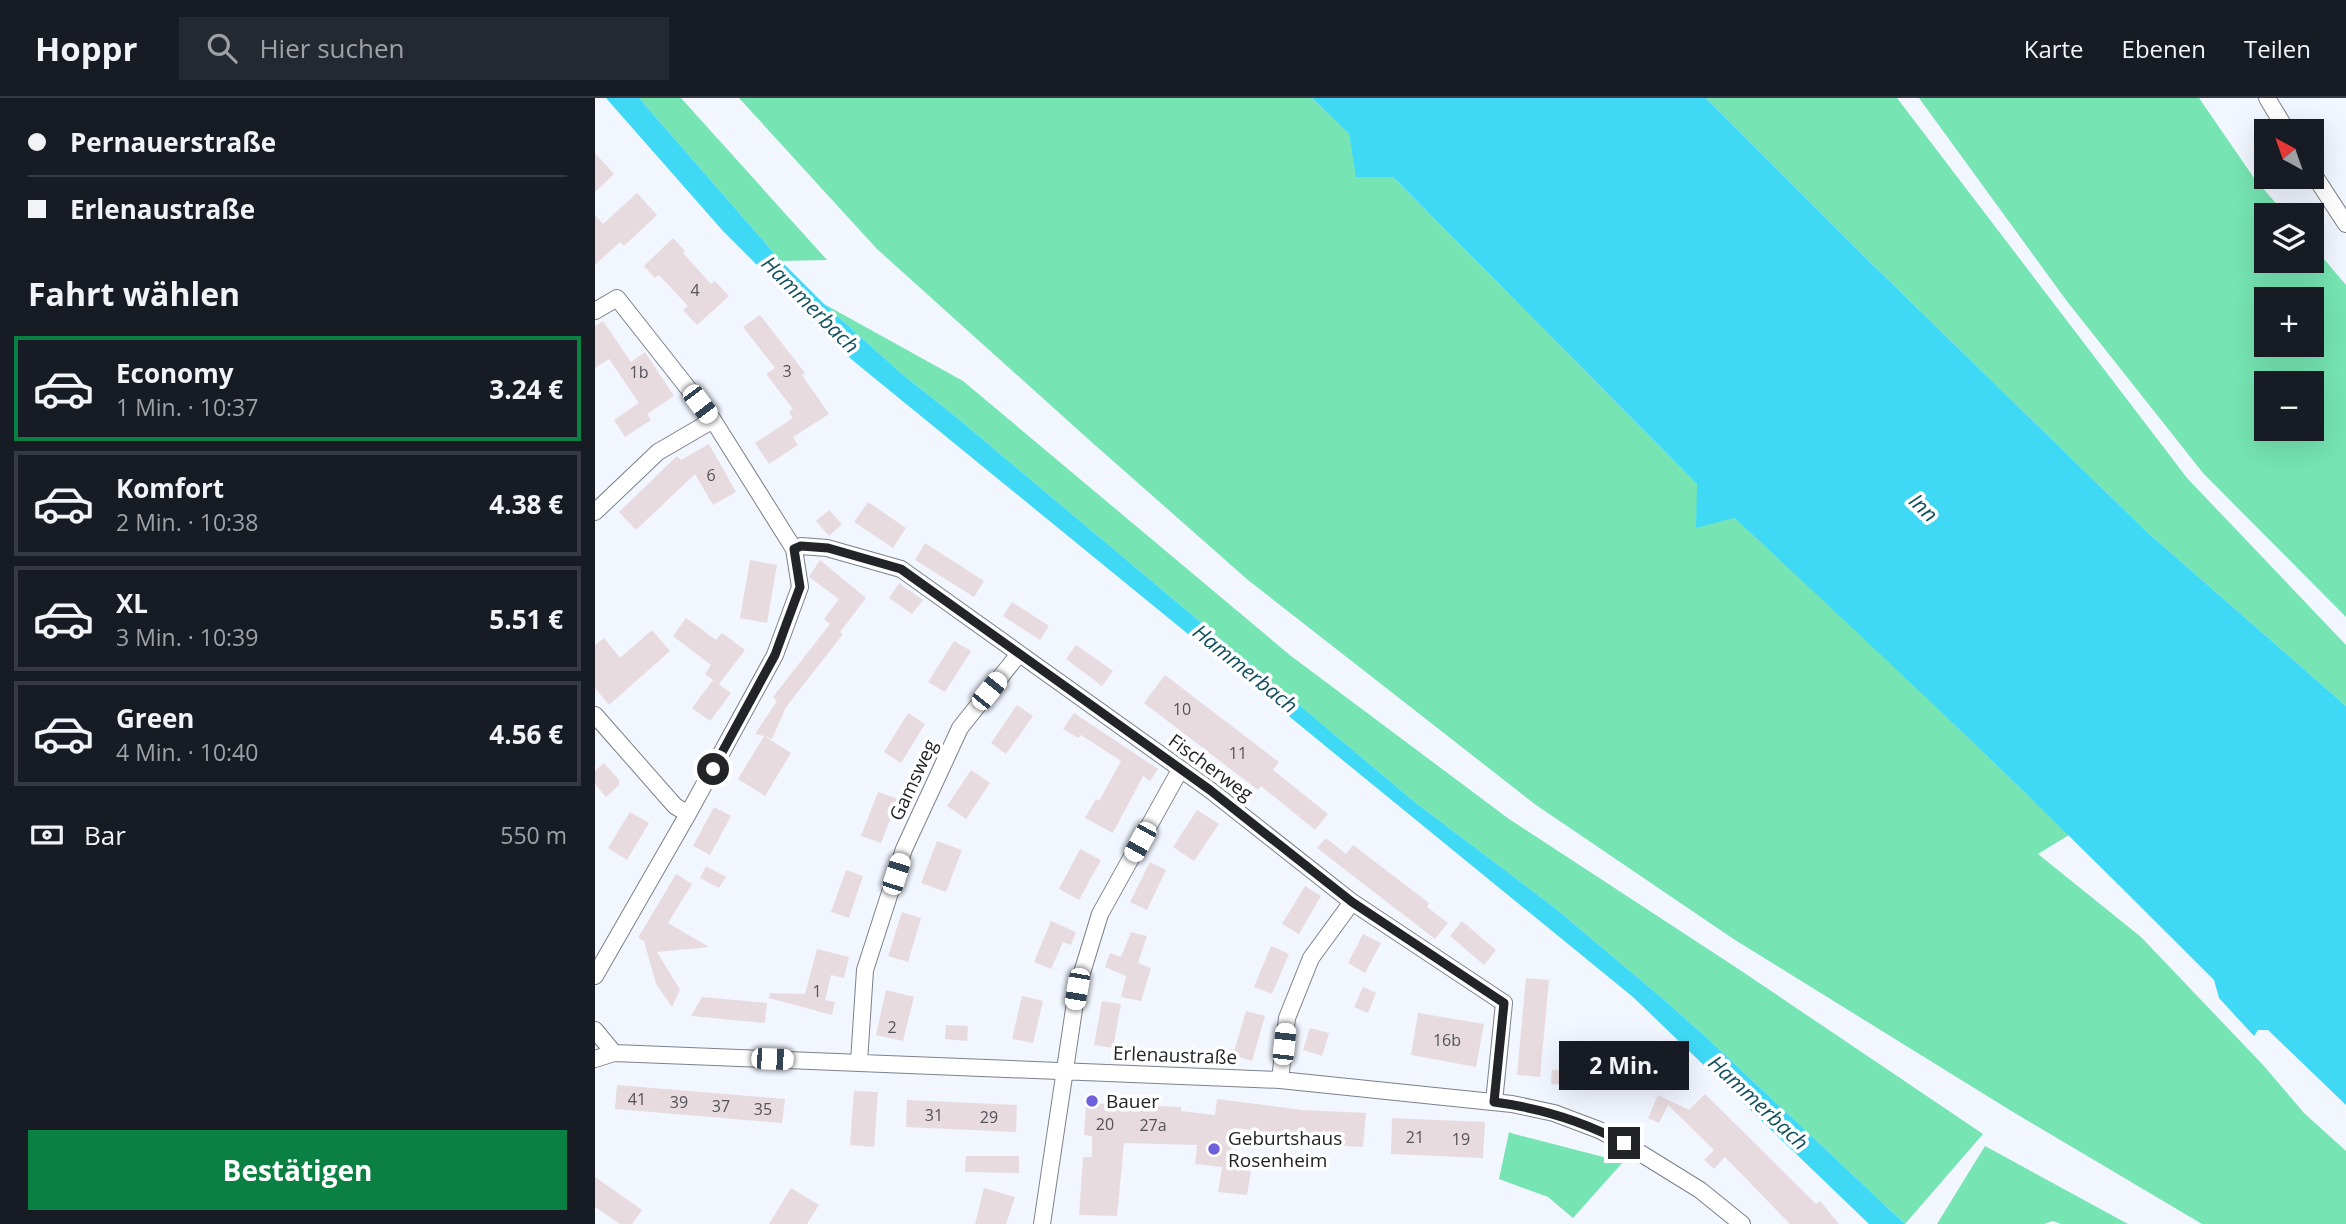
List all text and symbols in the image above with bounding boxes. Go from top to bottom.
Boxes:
search box [179,17,669,80]
text: Hoppr [35,26,137,71]
icon: search [203,29,241,67]
text: Hier suchen [259,30,404,66]
text: Karte [2024,32,2084,65]
text: Ebenen [2122,32,2206,65]
text: Teilen [2244,32,2311,65]
north arrow [2254,119,2324,189]
map controls [2254,119,2324,441]
text: Pernauerstraße [70,124,276,160]
text: Erlenaustraße [70,191,255,227]
button: layers [2254,203,2324,273]
water label: Hammerbach [756,249,866,359]
text: Fahrt wählen [28,272,240,315]
house number: 4 [690,279,700,301]
button: + [2254,287,2324,357]
text: Economy [116,355,234,391]
icon: car [32,357,95,420]
house number: 3 [782,360,792,382]
house number: 1b [630,361,648,383]
text: 3.24 € [489,371,563,407]
button: − [2254,371,2324,441]
car [679,381,722,427]
text: 1 Min. · 10:37 [116,391,258,423]
house number: 6 [706,464,716,486]
text: Komfort [116,470,224,506]
icon: car [32,472,95,535]
text: 4.38 € [489,486,563,522]
water label: Inn [1903,487,1944,528]
text: 2 Min. · 10:38 [116,506,258,538]
text: XL [116,585,148,621]
icon: car [32,587,95,650]
text: 5.51 € [489,601,563,637]
water label: Hammerbach [1187,617,1304,719]
text: 3 Min. · 10:39 [116,621,258,653]
car [968,668,1011,714]
house number: 10 [1173,698,1191,720]
text: Green [116,700,194,736]
icon: car [32,702,95,765]
text: 4.56 € [489,716,563,752]
street label: Fischerweg [1163,728,1259,806]
street label: Gamsweg [883,735,943,825]
text: 4 Min. · 10:40 [116,736,258,768]
house number: 11 [1229,742,1247,764]
route start [697,753,729,785]
icon: cash [28,816,66,854]
text: Bar [84,817,126,853]
text: 550 m [500,819,567,851]
car [1121,819,1160,865]
car [880,851,913,897]
car [1064,966,1091,1012]
house number: 1 [812,980,822,1002]
house number: 2 [887,1016,897,1038]
car [1272,1022,1297,1066]
house number: 16b [1433,1029,1461,1051]
street label: Erlenaustraße [1112,1040,1238,1070]
callout: 2 Min. [1559,1042,1689,1090]
car [751,1048,794,1070]
text: 2 Min. [1589,1049,1659,1081]
water label: Hammerbach [1703,1049,1815,1156]
house number: 41 [628,1088,646,1110]
place label: Bauer [1106,1088,1159,1114]
house number: 39 [670,1091,688,1113]
marker: Bauer [1084,1093,1100,1109]
house number: 37 [712,1095,730,1117]
house number: 35 [754,1098,772,1120]
house number: 31 [925,1104,943,1126]
house number: 29 [980,1106,998,1128]
house number: 20 [1096,1113,1114,1135]
house number: 27a [1139,1114,1167,1136]
place label: Geburtshaus Rosenheim [1228,1125,1342,1173]
house number: 21 [1406,1126,1424,1148]
route end [1608,1127,1640,1159]
house number: 19 [1452,1128,1470,1150]
button: Bestätigen [28,1130,567,1210]
marker: Geburtshaus Rosenheim [1206,1141,1222,1157]

